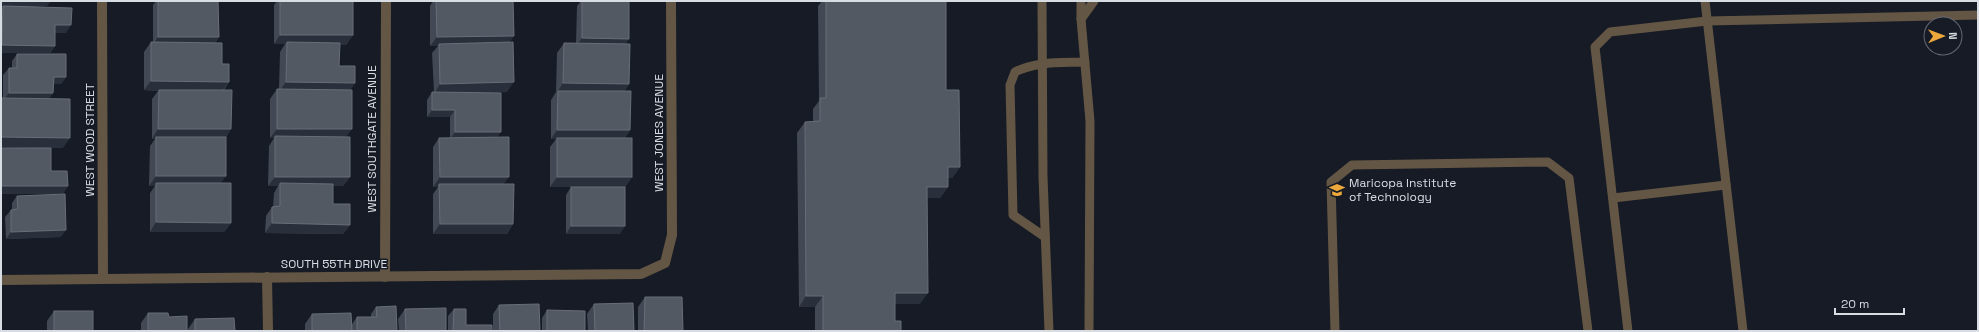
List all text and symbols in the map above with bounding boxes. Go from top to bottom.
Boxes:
north arrow [1923,16,1963,56]
text: N [1946,32,1960,40]
street label: WEST SOUTHGATE AVENUE [364,65,380,213]
street label: WEST JONES AVENUE [651,74,667,192]
street label: WEST WOOD STREET [82,83,98,197]
place label: Maricopa Institute of Technology [1349,175,1456,205]
school or university icon: Maricopa Institute of Technology [1328,181,1346,199]
street label: SOUTH 55TH DRIVE [281,256,387,272]
scale bar [1835,290,1904,316]
text: 20 m [1841,296,1869,312]

